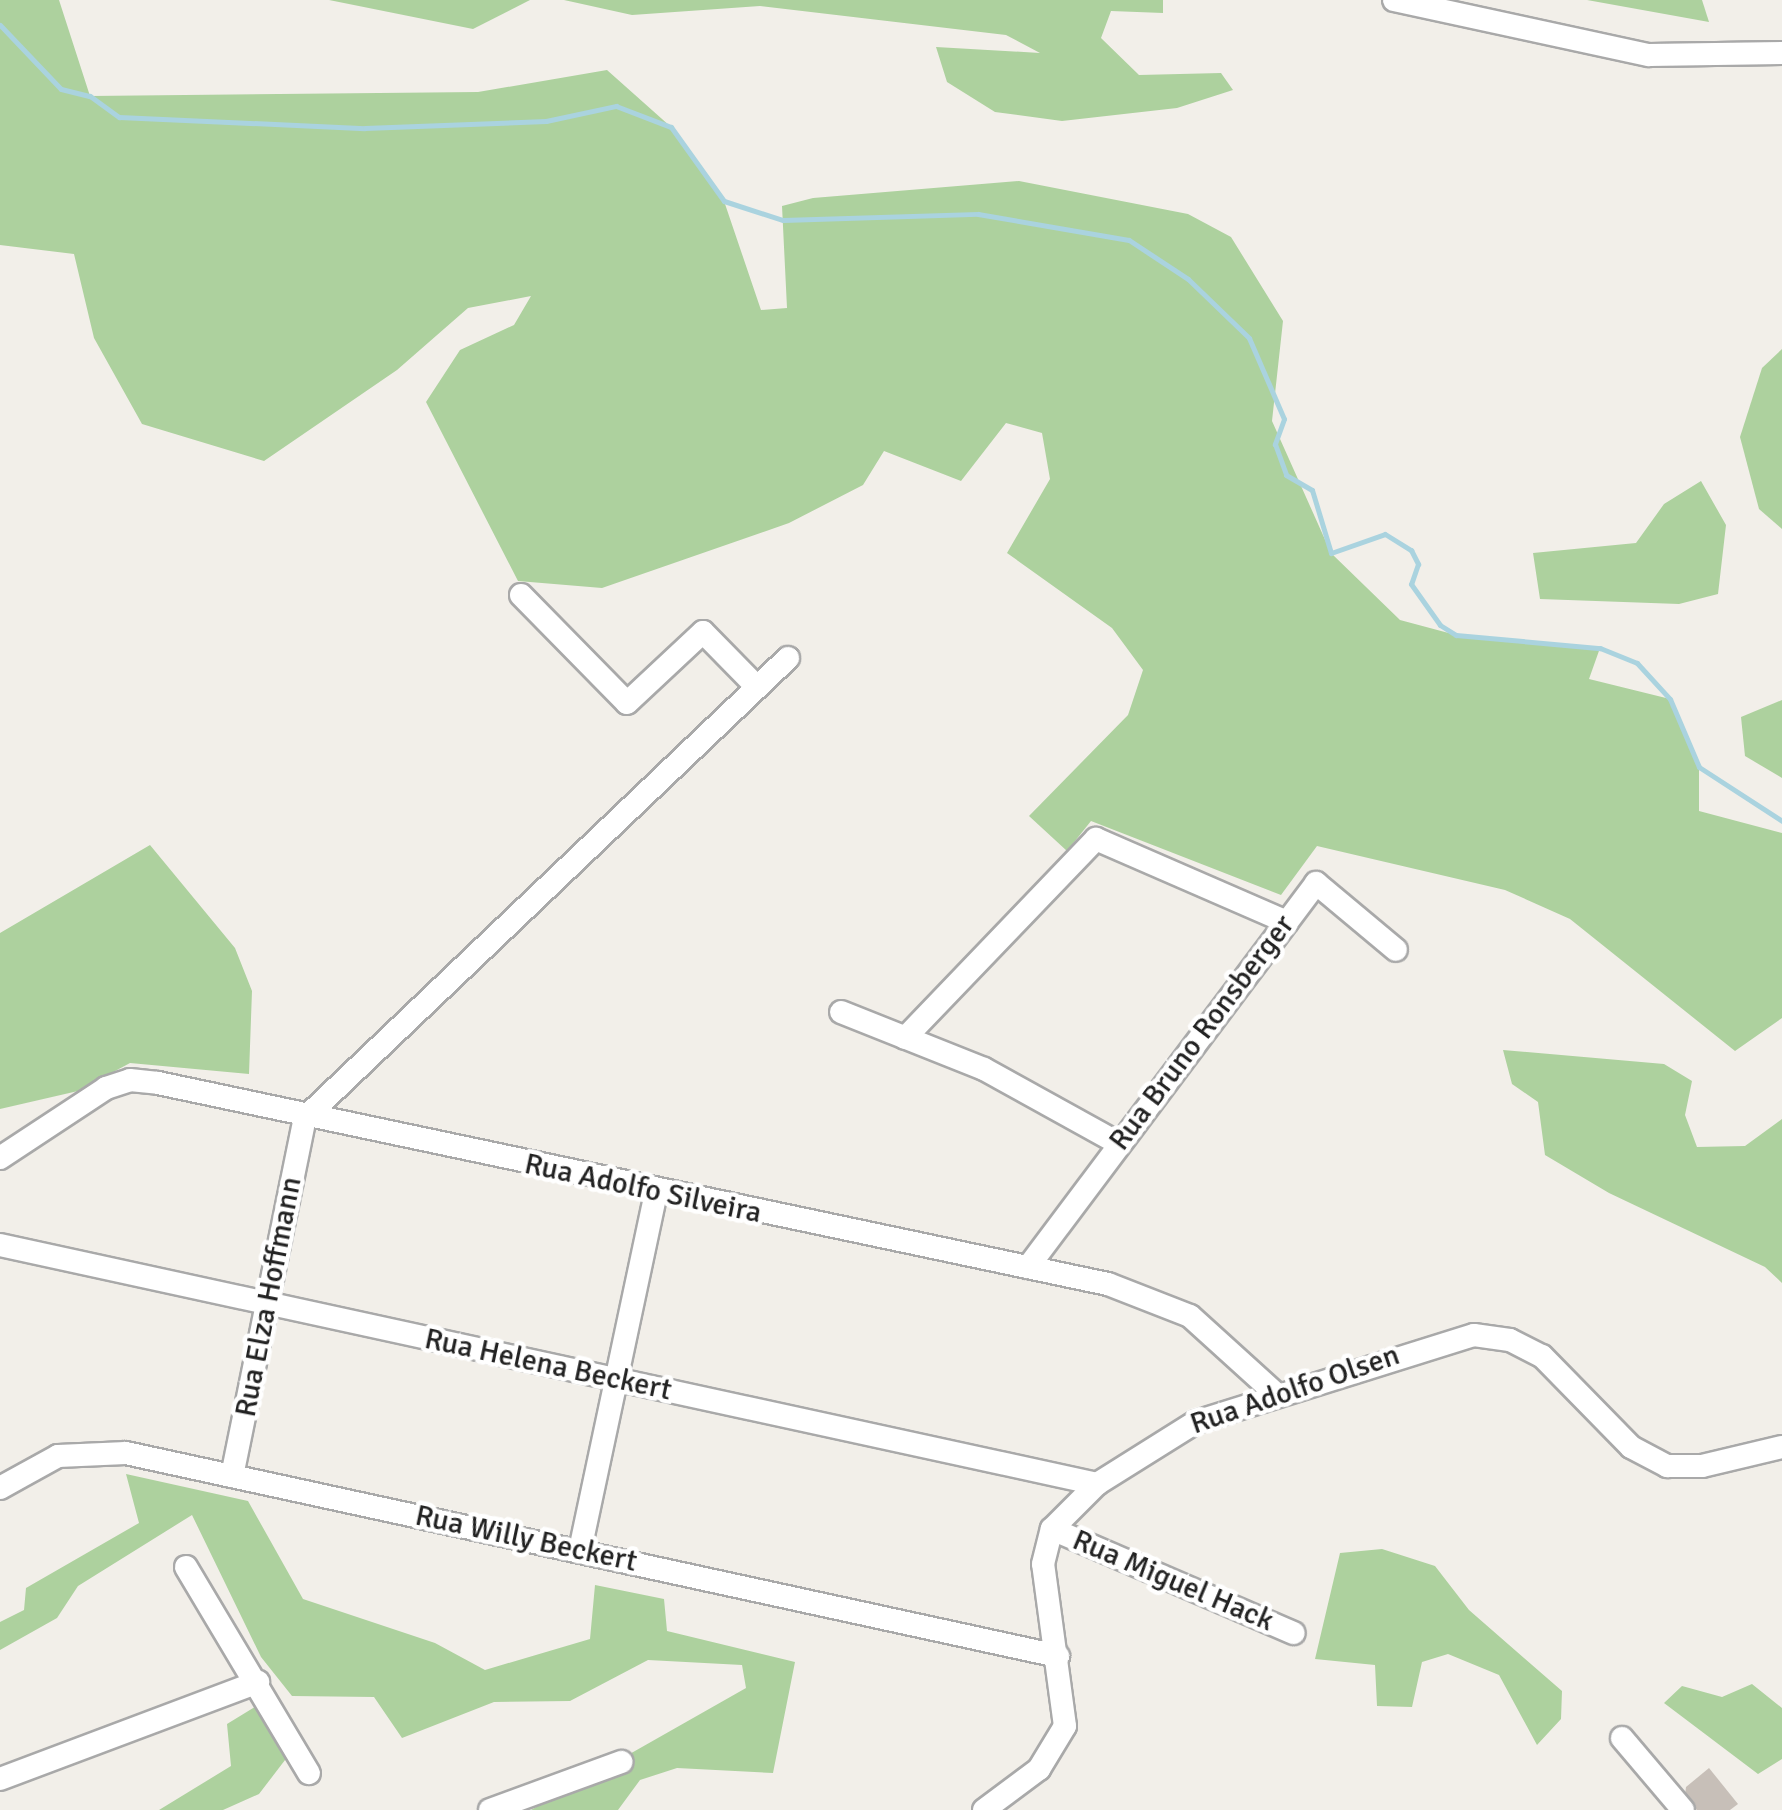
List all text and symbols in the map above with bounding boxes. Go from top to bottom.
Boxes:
street label: Rua Bruno Ronsberger [1102,908,1302,1158]
street label: Rua Adolfo Silveira [521,1146,765,1232]
street label: Rua Elza Hoffmann [228,1174,310,1420]
street label: Rua Helena Beckert [421,1321,675,1409]
street label: Rua Adolfo Olsen [1186,1337,1404,1443]
street label: Rua Willy Beckert [412,1498,640,1580]
street label: Rua Miguel Hack [1067,1522,1279,1640]

